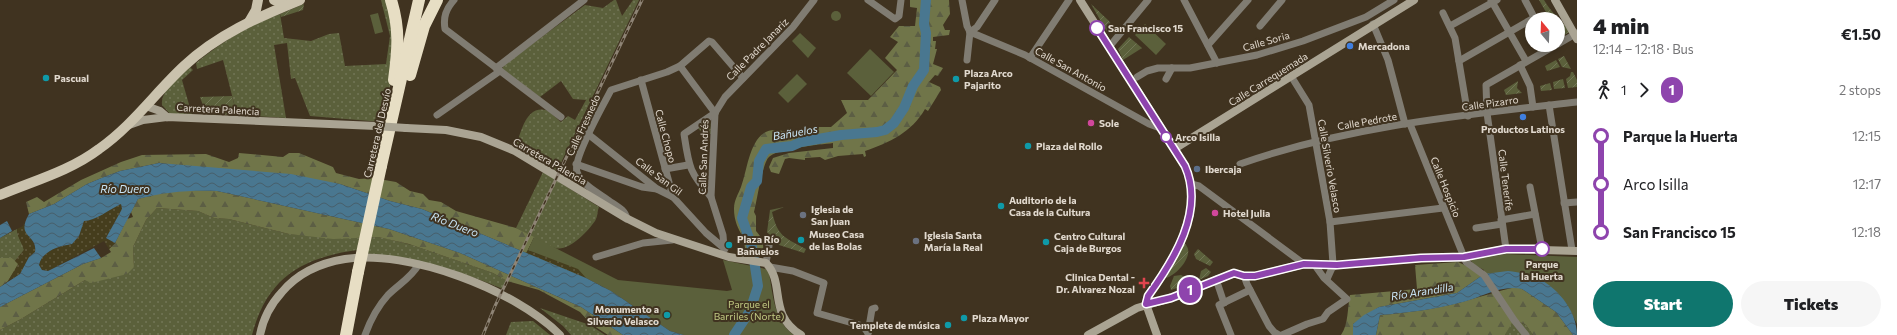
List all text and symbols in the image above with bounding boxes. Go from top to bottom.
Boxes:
north arrow [1525,12,1565,52]
map controls [1525,12,1565,52]
text: 4 min [1593,12,1649,39]
street label: Calle Padre Janariz [723,15,791,83]
marker: San Francisco 15 [1089,20,1105,36]
place label: San Francisco 15 [1108,22,1183,34]
text: €1.50 [1841,25,1881,43]
street label: Calle Soria [1241,29,1291,53]
place label: Mercadona [1358,40,1410,52]
marker: Mercadona [1345,41,1355,51]
text: 12:14 – 12:18 · Bus [1593,41,1694,57]
street label: Calle San Antonio [1033,44,1109,94]
street label: Calle Carrequemada [1226,50,1310,108]
place label: Plaza Arco Pajarito [964,67,1013,91]
place label: Pascual [54,72,89,84]
marker: Pascual [41,73,51,83]
marker: Plaza Arco Pajarito [951,74,961,84]
icon: walk [1593,79,1615,101]
icon: forward [1633,79,1655,101]
text: 1 [1669,81,1675,98]
text: 1 [1621,82,1627,98]
text: 2 stops [1839,82,1881,98]
street label: Carretera del Desvío [361,87,393,179]
street label: Calle Fresnedo [564,92,602,158]
street label: Calle Pizarro [1461,93,1519,113]
street label: Carretera Palencia [176,101,260,117]
street label: Calle Chopo [653,108,679,164]
street label: Calle Pedrote [1336,110,1398,132]
marker: Productos Latinos [1518,112,1528,122]
place label: Sole [1099,117,1119,129]
marker: Sole [1086,118,1096,128]
street label: Calle Silverio Velasco [1316,118,1344,214]
street label: Calle San Andrés [696,119,710,195]
water label: Bañuelos [772,122,818,142]
place label: Productos Latinos [1481,123,1565,135]
text: Parque la Huerta [1623,127,1738,145]
text: 12:15 [1852,128,1881,144]
marker: Arco Isilla [1160,131,1172,143]
place label: Arco Isilla [1175,131,1220,143]
street label: Carretera Palencia [511,135,589,187]
place label: Plaza del Rollo [1036,140,1103,152]
marker: Plaza del Rollo [1023,141,1033,151]
street label: Calle Tenerife [1496,149,1516,211]
street label: Calle San Gil [633,154,685,198]
street label: Calle Hospicio [1428,155,1464,219]
place label: Ibercaja [1205,163,1241,175]
marker: Ibercaja [1192,164,1202,174]
text: Arco Isilla [1623,175,1689,193]
text: 12:17 [1853,176,1881,192]
water label: Río Duero [100,182,150,195]
place label: Auditorio de la Casa de la Cultura [1009,194,1090,218]
marker: Auditorio de la Casa de la Cultura [996,201,1006,211]
place label: Iglesia de San Juan [811,203,853,227]
place label: Hotel Julia [1223,207,1270,219]
marker: Hotel Julia [1210,208,1220,218]
water label: Río Duero [429,209,481,239]
marker: Iglesia de San Juan [798,210,808,220]
text: San Francisco 15 [1623,223,1736,241]
text: 12:18 [1852,224,1881,240]
place label: Museo Casa de las Bolas [809,228,864,252]
place label: Iglesia Santa María la Real [924,229,983,253]
place label: Centro Cultural Caja de Burgos [1054,230,1125,254]
place label: Plaza Río Bañuelos [737,233,780,257]
marker: Museo Casa de las Bolas [796,235,806,245]
marker: Iglesia Santa María la Real [911,236,921,246]
marker: Centro Cultural Caja de Burgos [1041,237,1051,247]
marker: Plaza Río Bañuelos [724,240,734,250]
marker: Parque la Huerta [1534,241,1550,257]
place label: Parque la Huerta [1521,258,1563,282]
place label: Clinica Dental - Dr. Alvarez Nozal [1056,271,1135,295]
marker: Clinica Dental - Dr. Alvarez Nozal [1138,277,1150,289]
line badge: 1 [1177,277,1203,303]
water label: Río Arandilla [1390,280,1455,302]
text: 1 [1187,281,1193,298]
button: Start [1593,281,1733,327]
button: Tickets [1741,281,1881,327]
park label: Parque el Barriles (Norte) [714,298,785,322]
place label: Monumento a Silverio Velasco [587,303,659,327]
marker: Monumento a Silverio Velasco [662,310,672,320]
place label: Plaza Mayor [972,312,1029,324]
marker: Plaza Mayor [959,313,969,323]
place label: Templete de música [850,319,940,331]
marker: Templete de música [943,320,953,330]

